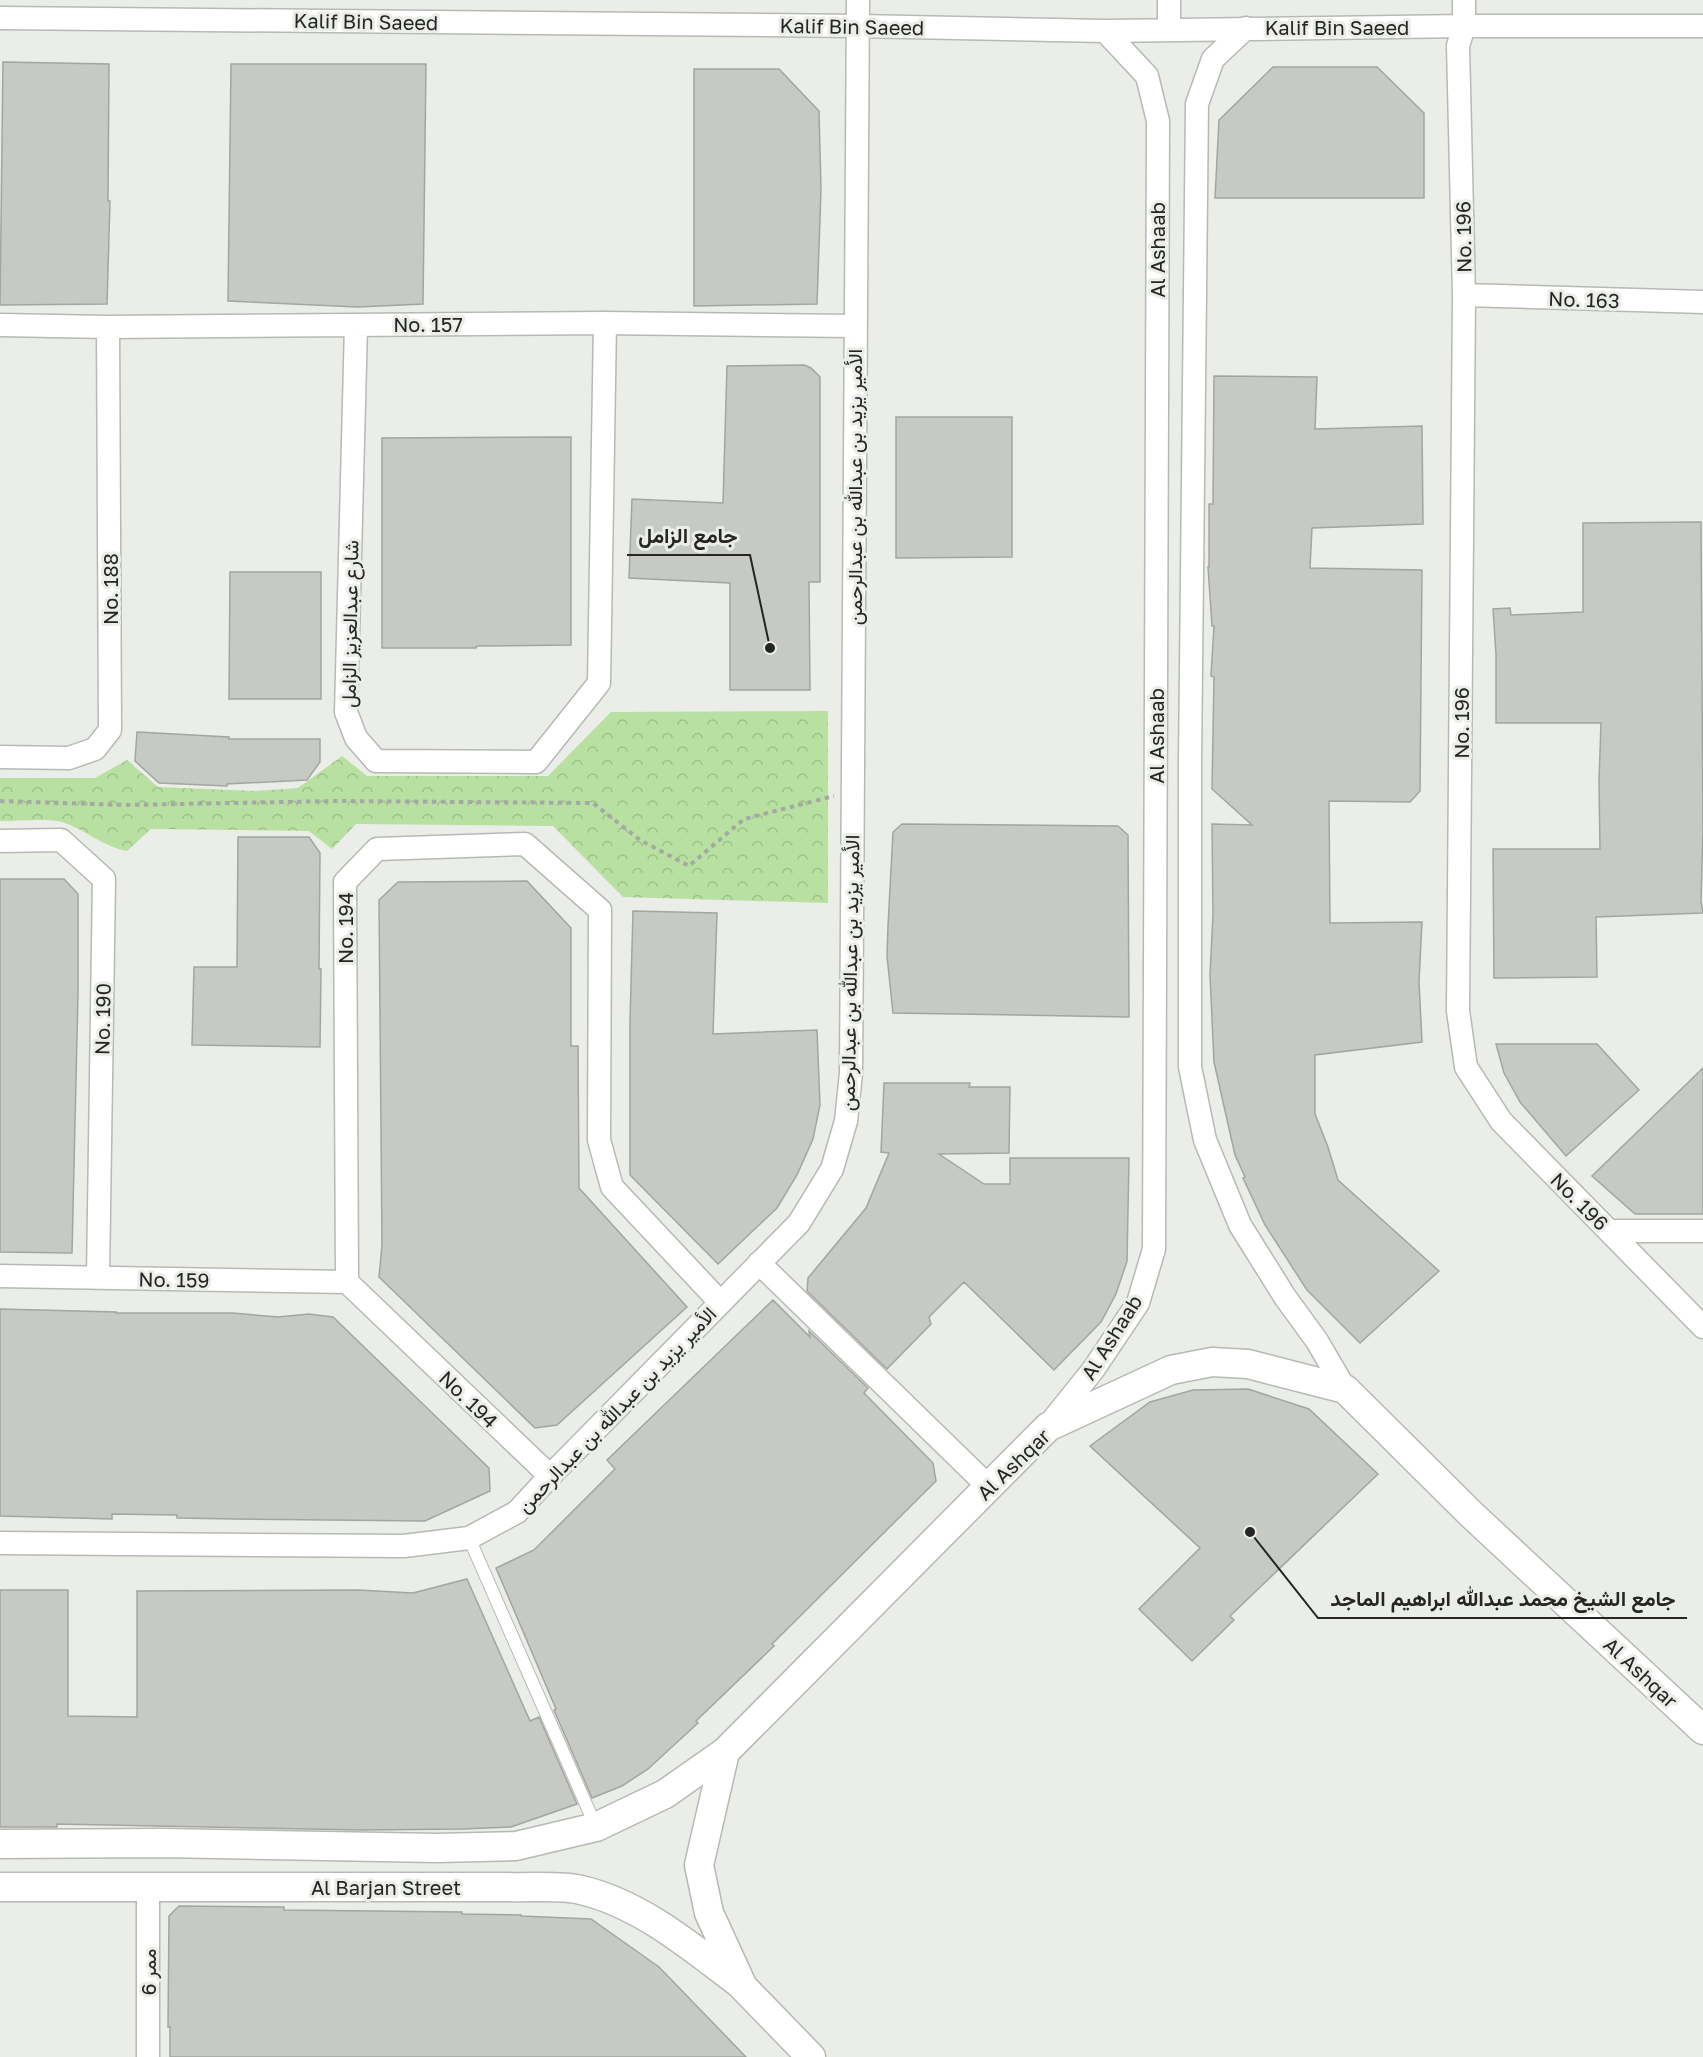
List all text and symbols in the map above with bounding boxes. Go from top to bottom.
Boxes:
street label: Kalif Bin Saeed [293,8,439,34]
street label: Kalif Bin Saeed [779,13,925,39]
street label: Kalif Bin Saeed [1265,15,1409,39]
street label: No. 196 [1450,201,1476,273]
street label: Al Ashaab [1145,202,1169,298]
street label: No. 163 [1548,286,1620,312]
street label: No. 157 [393,312,463,336]
street label: الأمير يزيد بن عبدالله بن عبدالرحمن [842,349,868,625]
callout: جامع الزامل [627,516,750,555]
text: جامع الزامل [638,522,738,550]
street label: شارع عبدالعزيز الزامل [336,540,365,708]
street label: No. 188 [98,553,122,625]
street label: No. 196 [1449,687,1473,759]
street label: Al Ashaab [1144,688,1168,784]
street label: الأمير يزيد بن عبدالله بن عبدالرحمن [835,835,865,1111]
street label: No. 194 [333,892,357,964]
street label: No. 190 [89,983,115,1055]
street label: No. 196 [1546,1167,1614,1235]
street label: No. 159 [138,1266,210,1292]
street label: Al Ashaab [1076,1290,1146,1384]
street label: الأمير يزيد بن عبدالله بن عبدالرحمن [511,1301,722,1518]
street label: No. 194 [435,1365,503,1433]
street label: Al Ashqar [972,1423,1055,1505]
callout: جامع الشيخ محمد عبدالله ابراهيم الماجد [1318,1579,1687,1618]
text: جامع الشيخ محمد عبدالله ابراهيم الماجد [1330,1585,1676,1613]
street label: Al Ashqar [1599,1632,1683,1712]
street label: Al Barjan Street [311,1875,461,1899]
street label: ممر 6 [136,1949,162,1995]

